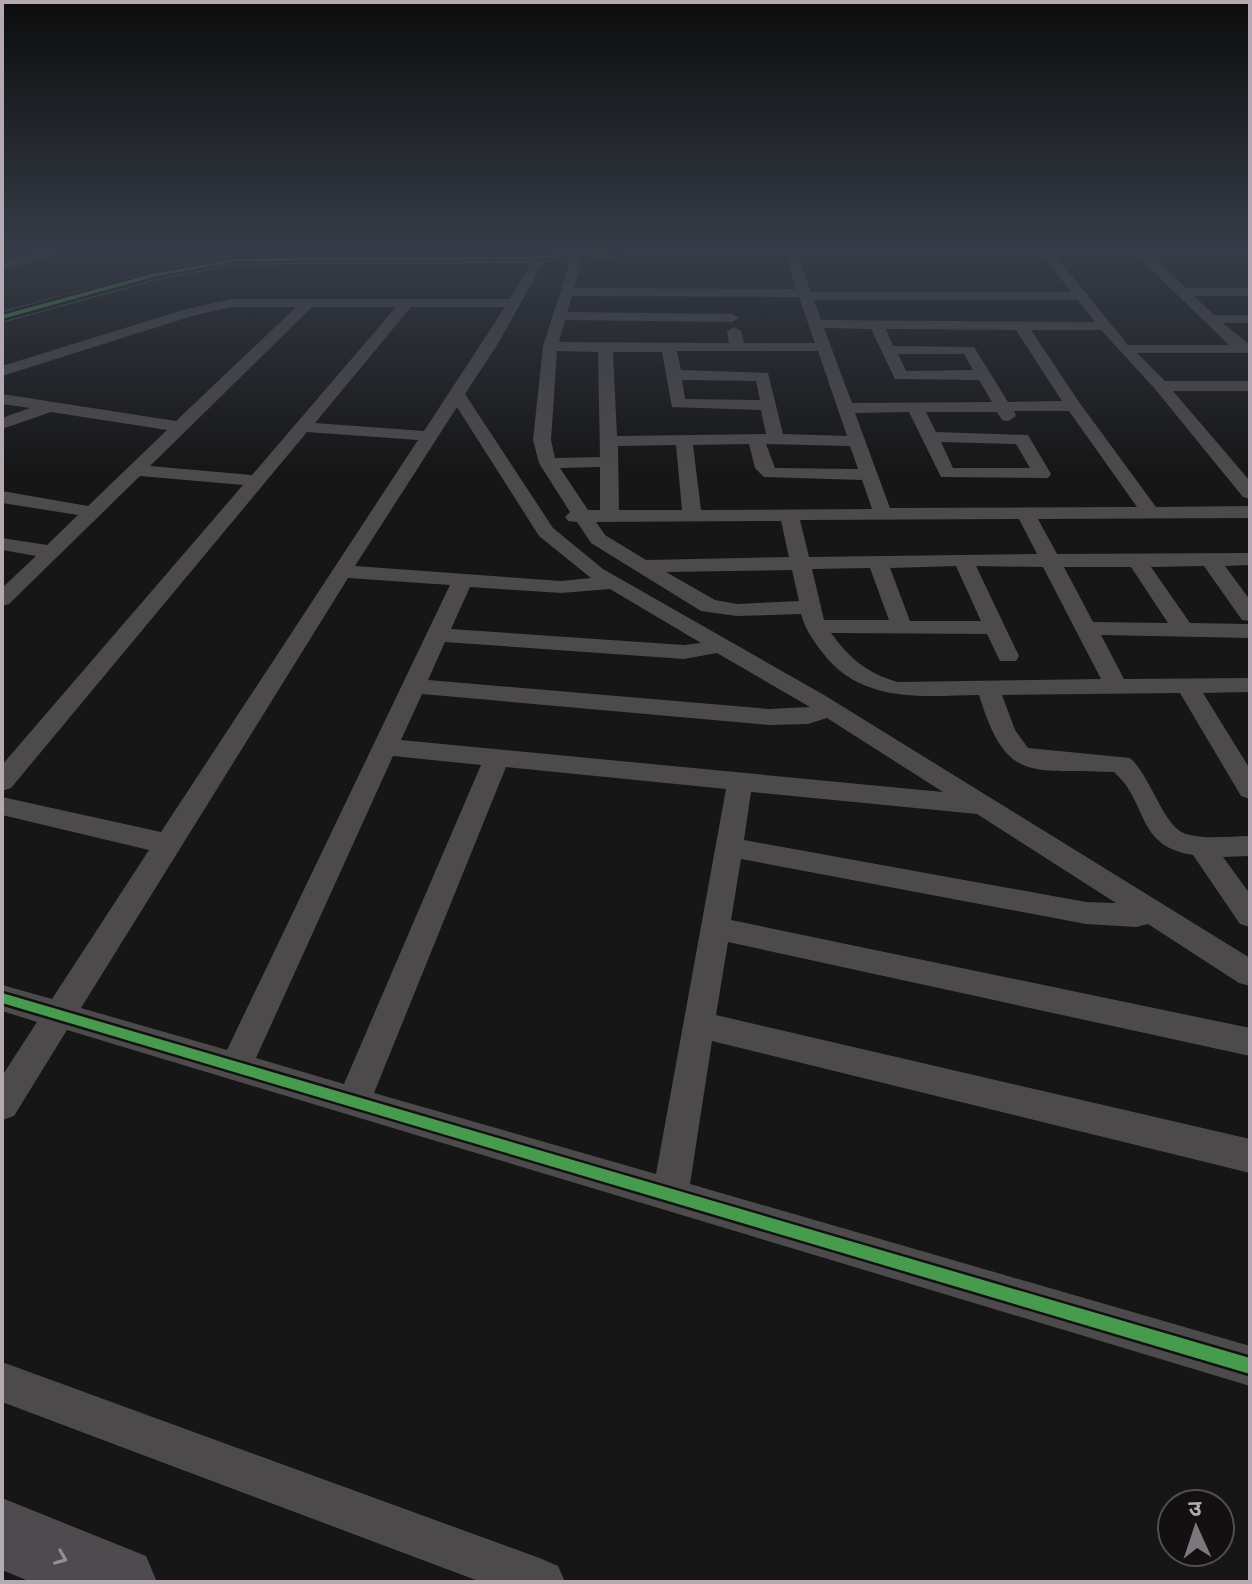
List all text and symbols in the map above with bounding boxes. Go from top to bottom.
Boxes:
north arrow [1156,1488,1236,1568]
text: उ [1188,1495,1203,1521]
one-way arrow [53,1548,67,1565]

